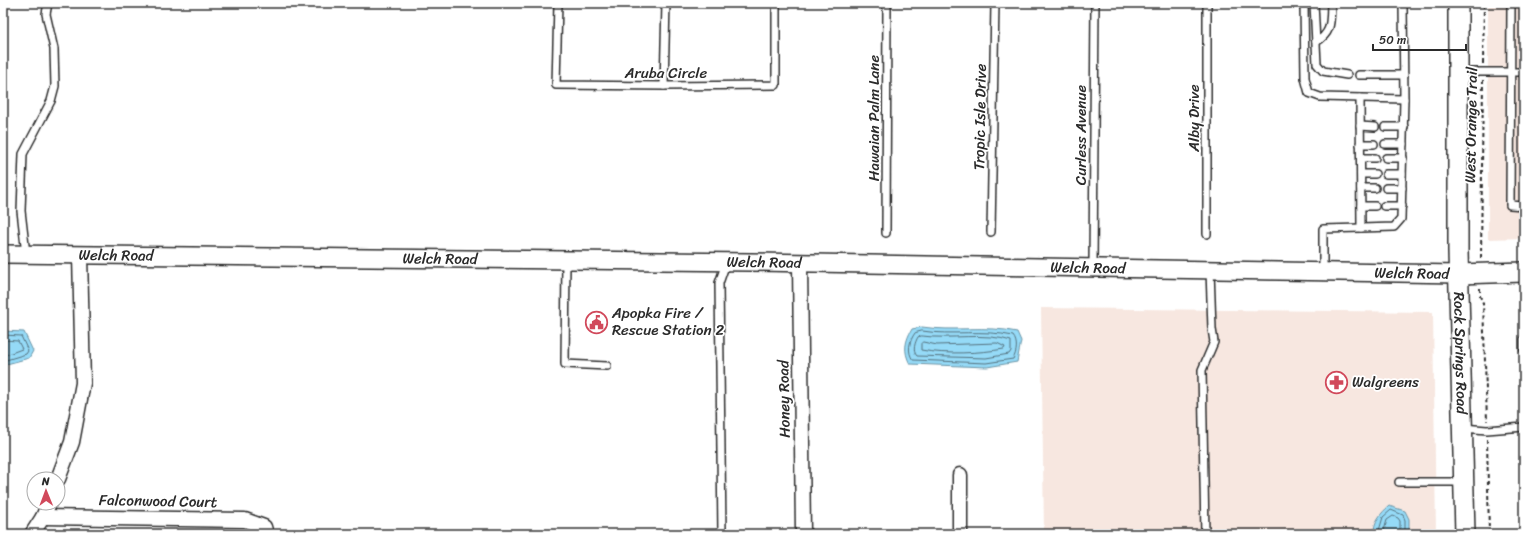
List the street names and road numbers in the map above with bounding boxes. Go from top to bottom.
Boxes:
street label: Hawaian Palm Lane [861,55,887,181]
street label: Aruba Circle [624,60,708,86]
street label: Tropic Isle Drive [966,63,994,170]
street label: West Orange Trail [1457,66,1485,183]
street label: Alby Drive [1181,84,1207,153]
street label: Curless Avenue [1068,85,1094,185]
street label: Welch Road [78,242,155,269]
street label: Welch Road [402,245,479,272]
street label: Welch Road [726,249,803,276]
street label: Welch Road [1050,254,1127,281]
street label: Welch Road [1374,260,1451,287]
street label: Rock Springs Road [1446,291,1475,416]
street label: Honey Road [770,359,798,438]
street label: Falconwood Court [99,487,218,515]

